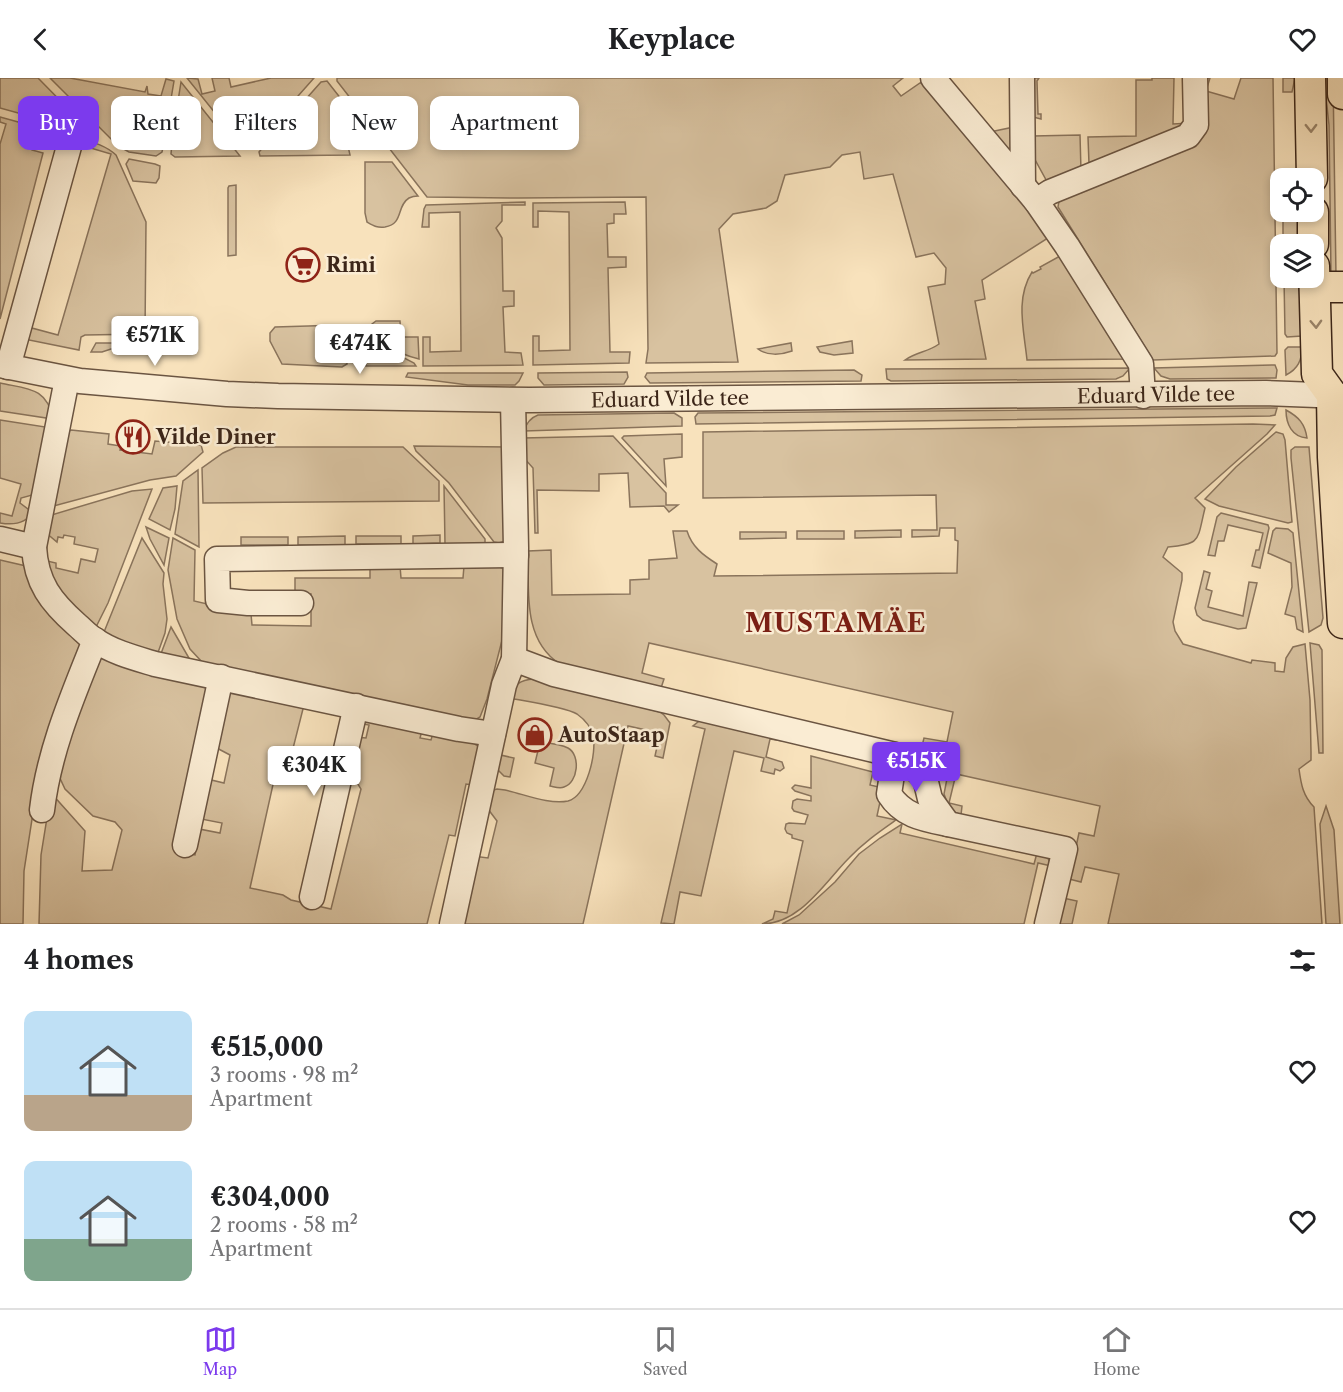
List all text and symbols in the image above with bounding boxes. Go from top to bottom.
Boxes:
icon: back [24,23,57,56]
text: Keyplace [608,23,735,56]
icon: heart [1286,23,1319,56]
chip: Buy [18,96,99,150]
chip: Rent [111,96,201,150]
chip: Filters [213,96,318,150]
chip: New [330,96,418,150]
chip: Apartment [430,96,579,150]
one-way arrow [1305,124,1317,133]
map controls [1270,168,1324,288]
button: locate [1270,168,1324,222]
button: layers [1270,234,1324,288]
supermarket icon: Rimi [285,247,321,283]
place label: Rimi [326,253,376,277]
pin: €571K [113,316,197,367]
one-way arrow [1309,320,1322,329]
text: €571K [125,323,185,347]
pin: €474K [318,324,402,375]
text: €474K [329,331,391,355]
street label: Eduard Vilde tee [1077,382,1235,408]
street label: Eduard Vilde tee [591,386,749,412]
restaurant icon: Vilde Diner [115,419,151,455]
place label: Vilde Diner [155,425,276,449]
district label: MUSTAMÄE [745,607,927,639]
shop icon: AutoStaap [517,717,553,753]
place label: AutoStaap [557,723,665,747]
pin: €515K [874,742,958,793]
pin: €304K [272,746,356,797]
text: €515K [886,749,946,773]
text: €304K [282,753,346,777]
text: 4 homes [24,944,134,976]
icon: filters [1286,944,1319,977]
text: €515,000 [210,1031,323,1063]
icon: home [72,1035,144,1107]
icon: heart [1286,1055,1319,1088]
text: 3 rooms · 98 m² [210,1063,358,1087]
text: Apartment [210,1087,313,1111]
text: €304,000 [210,1181,330,1213]
icon: home [72,1185,144,1257]
icon: heart [1286,1205,1319,1238]
text: 2 rooms · 58 m² [210,1213,358,1237]
text: Apartment [210,1237,313,1261]
tab: Map [203,1323,237,1379]
tab: Saved [643,1323,687,1379]
tab: Home [1093,1323,1140,1379]

